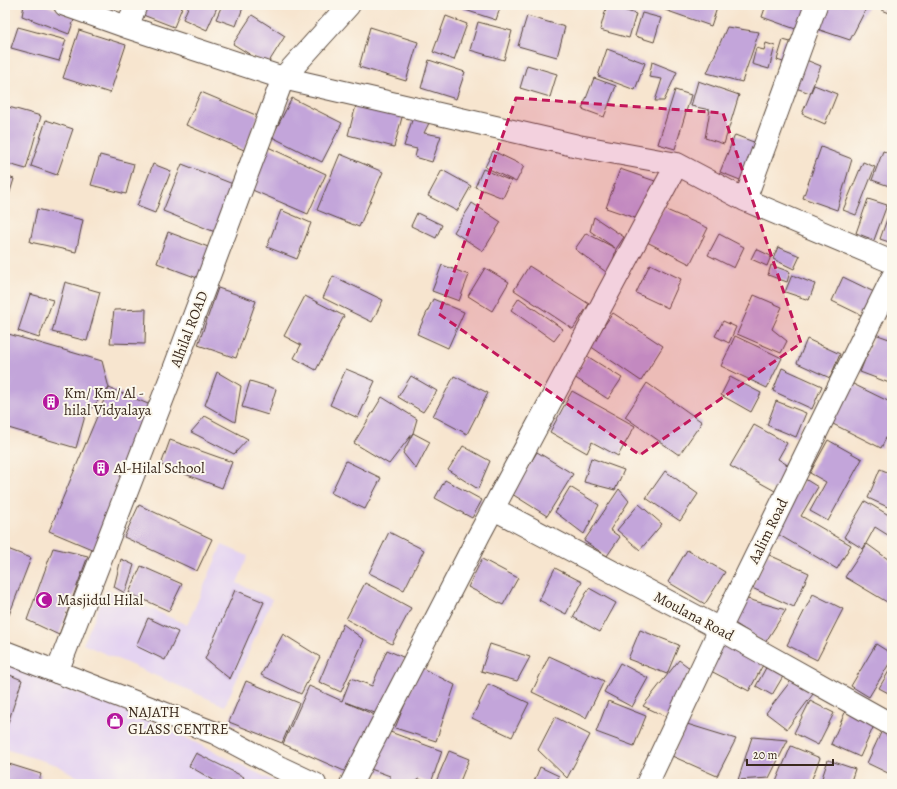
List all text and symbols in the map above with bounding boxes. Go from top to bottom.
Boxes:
street label: Alhilal ROAD [165,288,213,371]
place label: Km/ Km/ Al - hilal Vidyalaya [64,383,152,420]
building icon: Km/ Km/ Al - hilal Vidyalaya [41,392,61,412]
building icon: Al-Hilal School [91,458,111,478]
place label: Al-Hilal School [113,458,205,478]
street label: Aalim Road [743,494,793,568]
street label: Moulana Road [650,586,738,646]
mosque icon: Masjidul Hilal [34,590,54,610]
place label: Masjidul Hilal [57,590,143,610]
place label: NAJATH GLASS CENTRE [128,702,229,739]
shop icon: NAJATH GLASS CENTRE [105,711,125,731]
scale bar [747,741,833,767]
text: 20 m [753,747,777,763]

